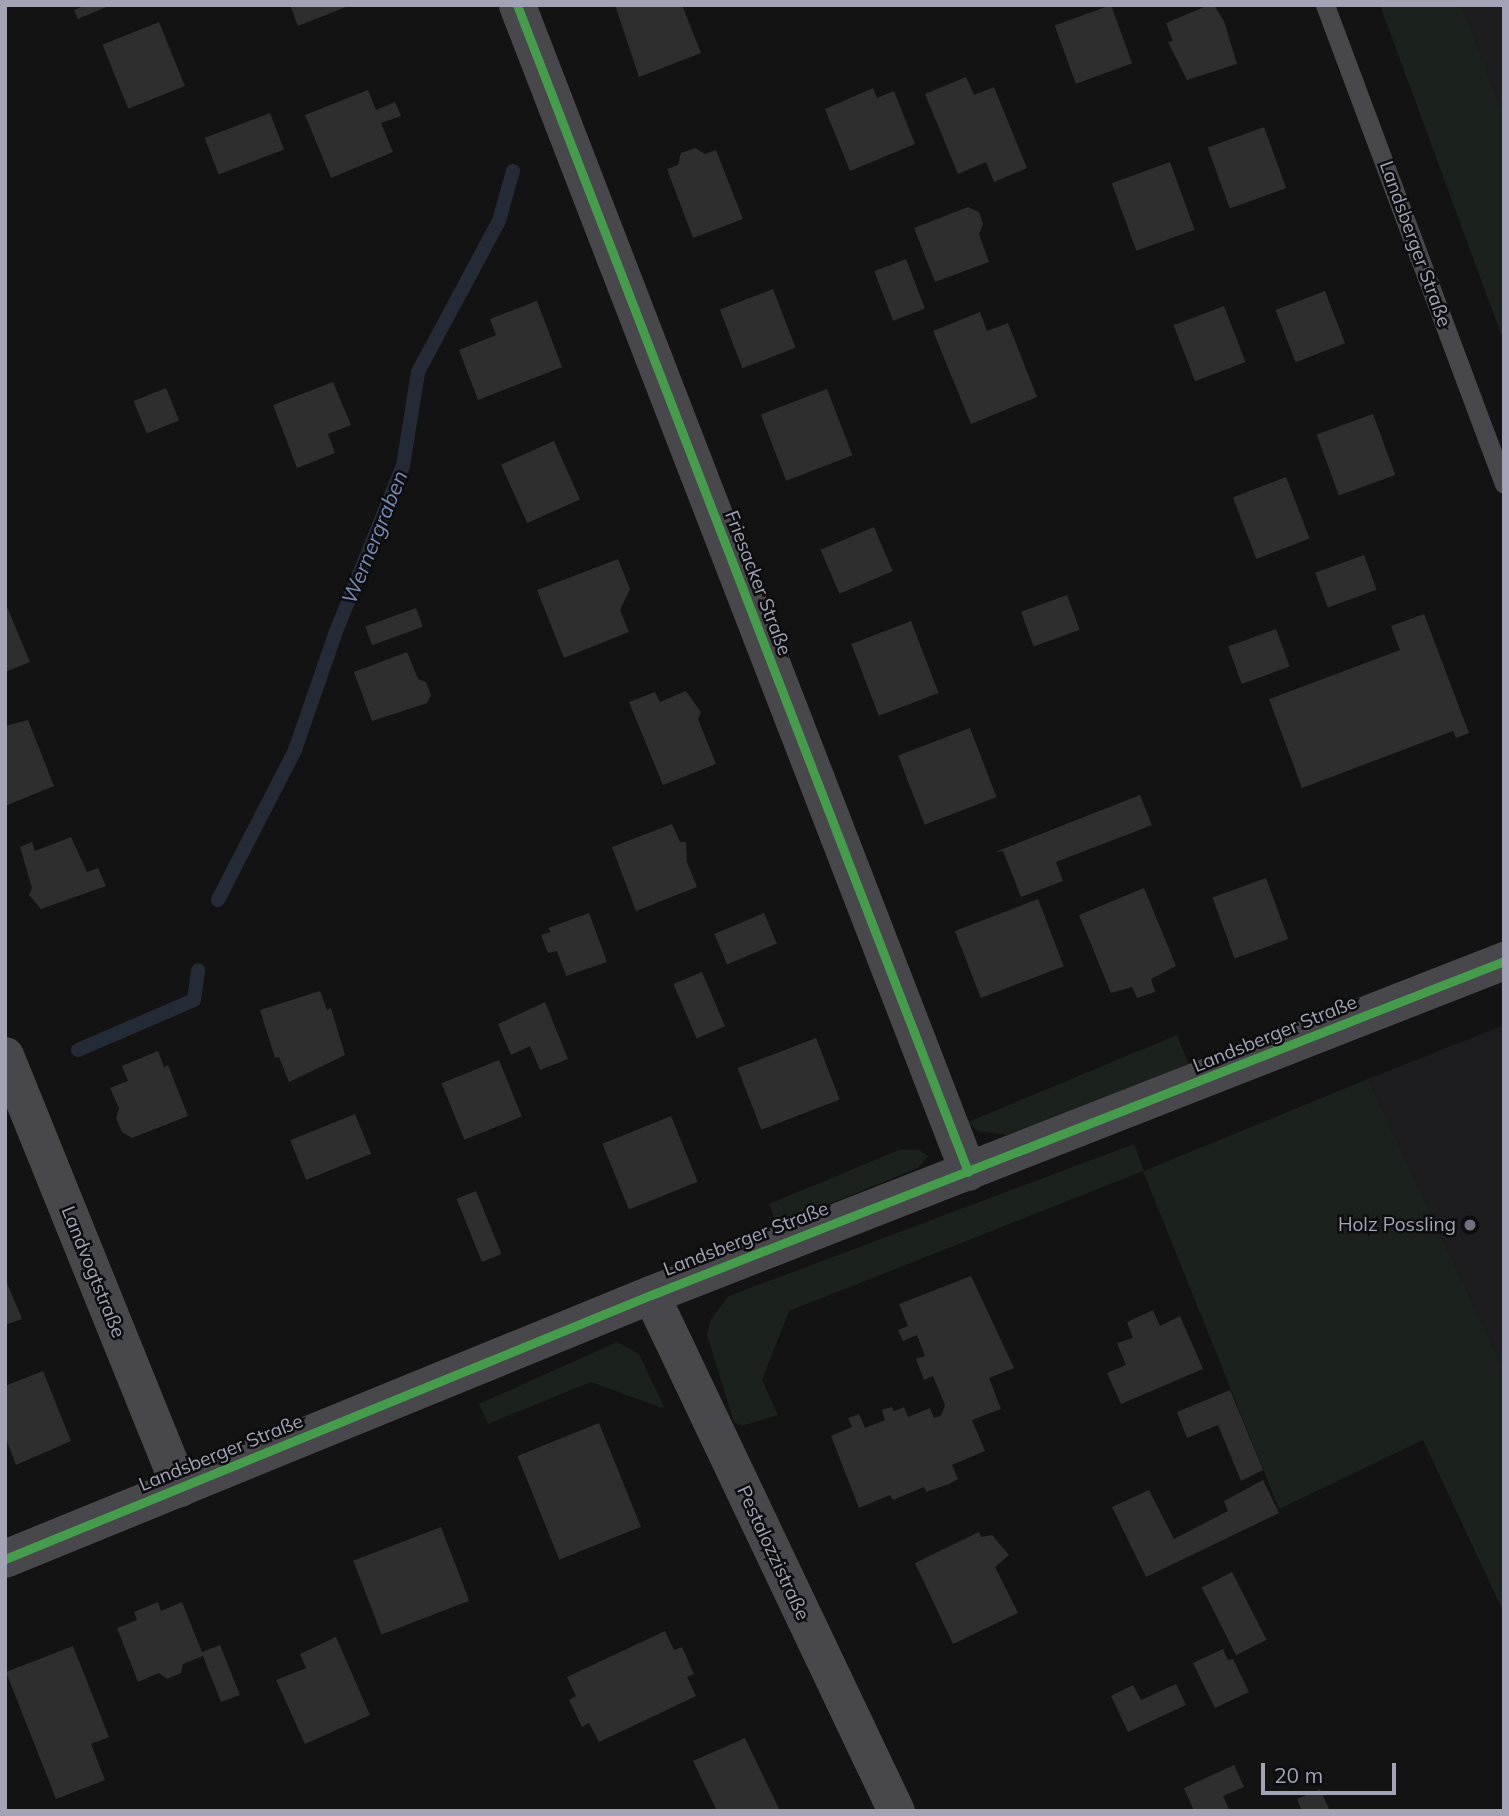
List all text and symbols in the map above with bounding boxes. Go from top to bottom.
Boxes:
street label: Landsberger Straße [1374,158,1456,330]
water label: Wernergraben [336,467,412,607]
street label: Friesacker Straße [720,507,796,659]
street label: Landsberger Straße [1190,991,1360,1077]
street label: Landsberger Straße [660,1197,832,1281]
street label: Landvogtstraße [56,1203,130,1341]
place label: Holz Possling [1338,1214,1456,1236]
marker: Holz Possling [1462,1217,1478,1233]
street label: Landsberger Straße [136,1410,306,1496]
street label: Pestalozzistraße [732,1482,814,1624]
scale bar [1264,1750,1399,1794]
text: 20 m [1274,1762,1323,1788]

